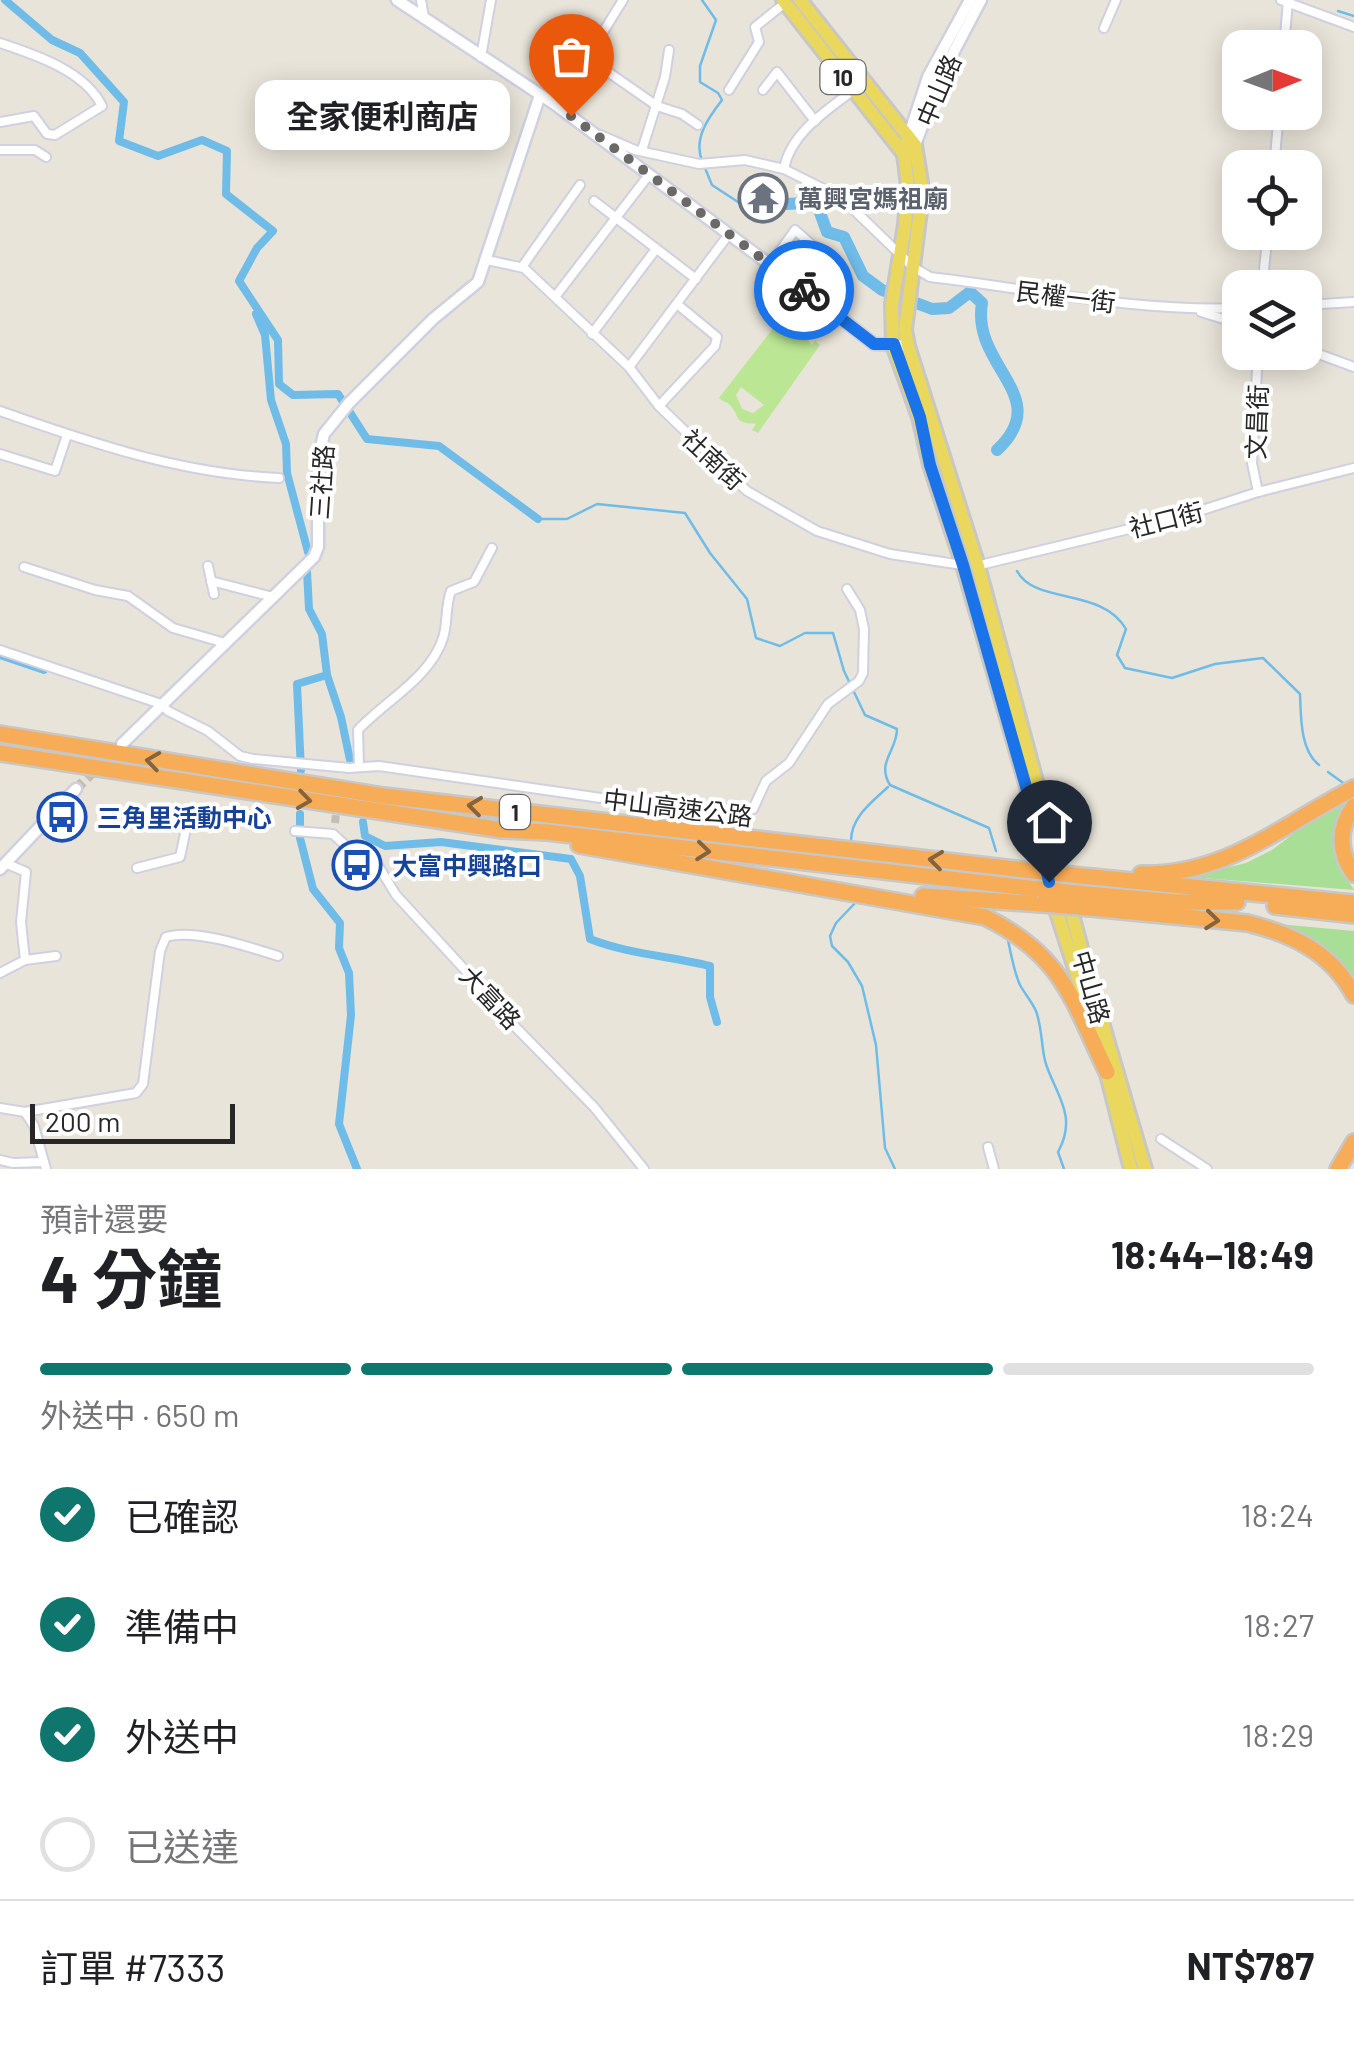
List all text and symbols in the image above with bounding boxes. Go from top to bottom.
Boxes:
pin [529,14,614,117]
icon: bag [544,29,599,84]
north arrow [1222,30,1322,130]
map controls [1222,30,1322,370]
street label: 中山路 [910,50,966,130]
road number: 10 [820,60,866,94]
callout: 全家便利商店 [256,81,511,151]
text: 全家便利商店 [286,96,479,134]
button: locate [1222,150,1322,250]
temple icon: 萬興宮媽祖廟 [737,172,789,224]
place label: 萬興宮媽祖廟 [798,183,948,213]
courier [754,240,854,340]
icon: bike [777,263,832,318]
button: layers [1222,270,1322,370]
street label: 民權一街 [1015,275,1117,317]
street label: 文昌街 [1240,384,1272,460]
street label: 社南街 [676,422,752,496]
street label: 三社路 [303,444,339,520]
street label: 社口街 [1126,495,1206,543]
one-way arrow [144,751,161,772]
pin [1007,780,1092,883]
street label: 中山高速公路 [602,783,754,831]
one-way arrow [296,788,312,809]
bus stop icon: 三角里活動中心 [36,791,88,843]
road number: 1 [500,795,530,829]
icon: home [1022,795,1077,850]
one-way arrow [466,797,483,818]
place label: 三角里活動中心 [97,802,272,832]
bus stop icon: 大富中興路口 [331,839,383,891]
one-way arrow [695,840,711,861]
place label: 大富中興路口 [392,850,542,880]
one-way arrow [928,850,944,871]
one-way arrow [1204,909,1220,930]
street label: 中山路 [1067,947,1117,1027]
street label: 大富路 [454,959,528,1035]
scale bar [30,1099,235,1144]
text: 200 m [45,1104,120,1138]
text: 預計還要 [40,1199,168,1237]
text: 18:44–18:49 [1111,1231,1314,1277]
text: 4 分鐘 [40,1238,222,1316]
text: 外送中 · 650 m [40,1395,239,1433]
icon: check [40,1487,95,1542]
text: 已確認 [125,1493,239,1539]
text: 18:24 [1240,1495,1314,1533]
icon: check [40,1597,95,1652]
text: 準備中 [125,1603,239,1649]
text: 18:27 [1243,1605,1314,1643]
icon: check [40,1707,95,1762]
text: 外送中 [125,1713,239,1759]
text: 18:29 [1241,1715,1314,1753]
text: 已送達 [125,1823,239,1869]
text: NT$787 [1187,1942,1314,1988]
text: 訂單 #7333 [40,1944,225,1990]

